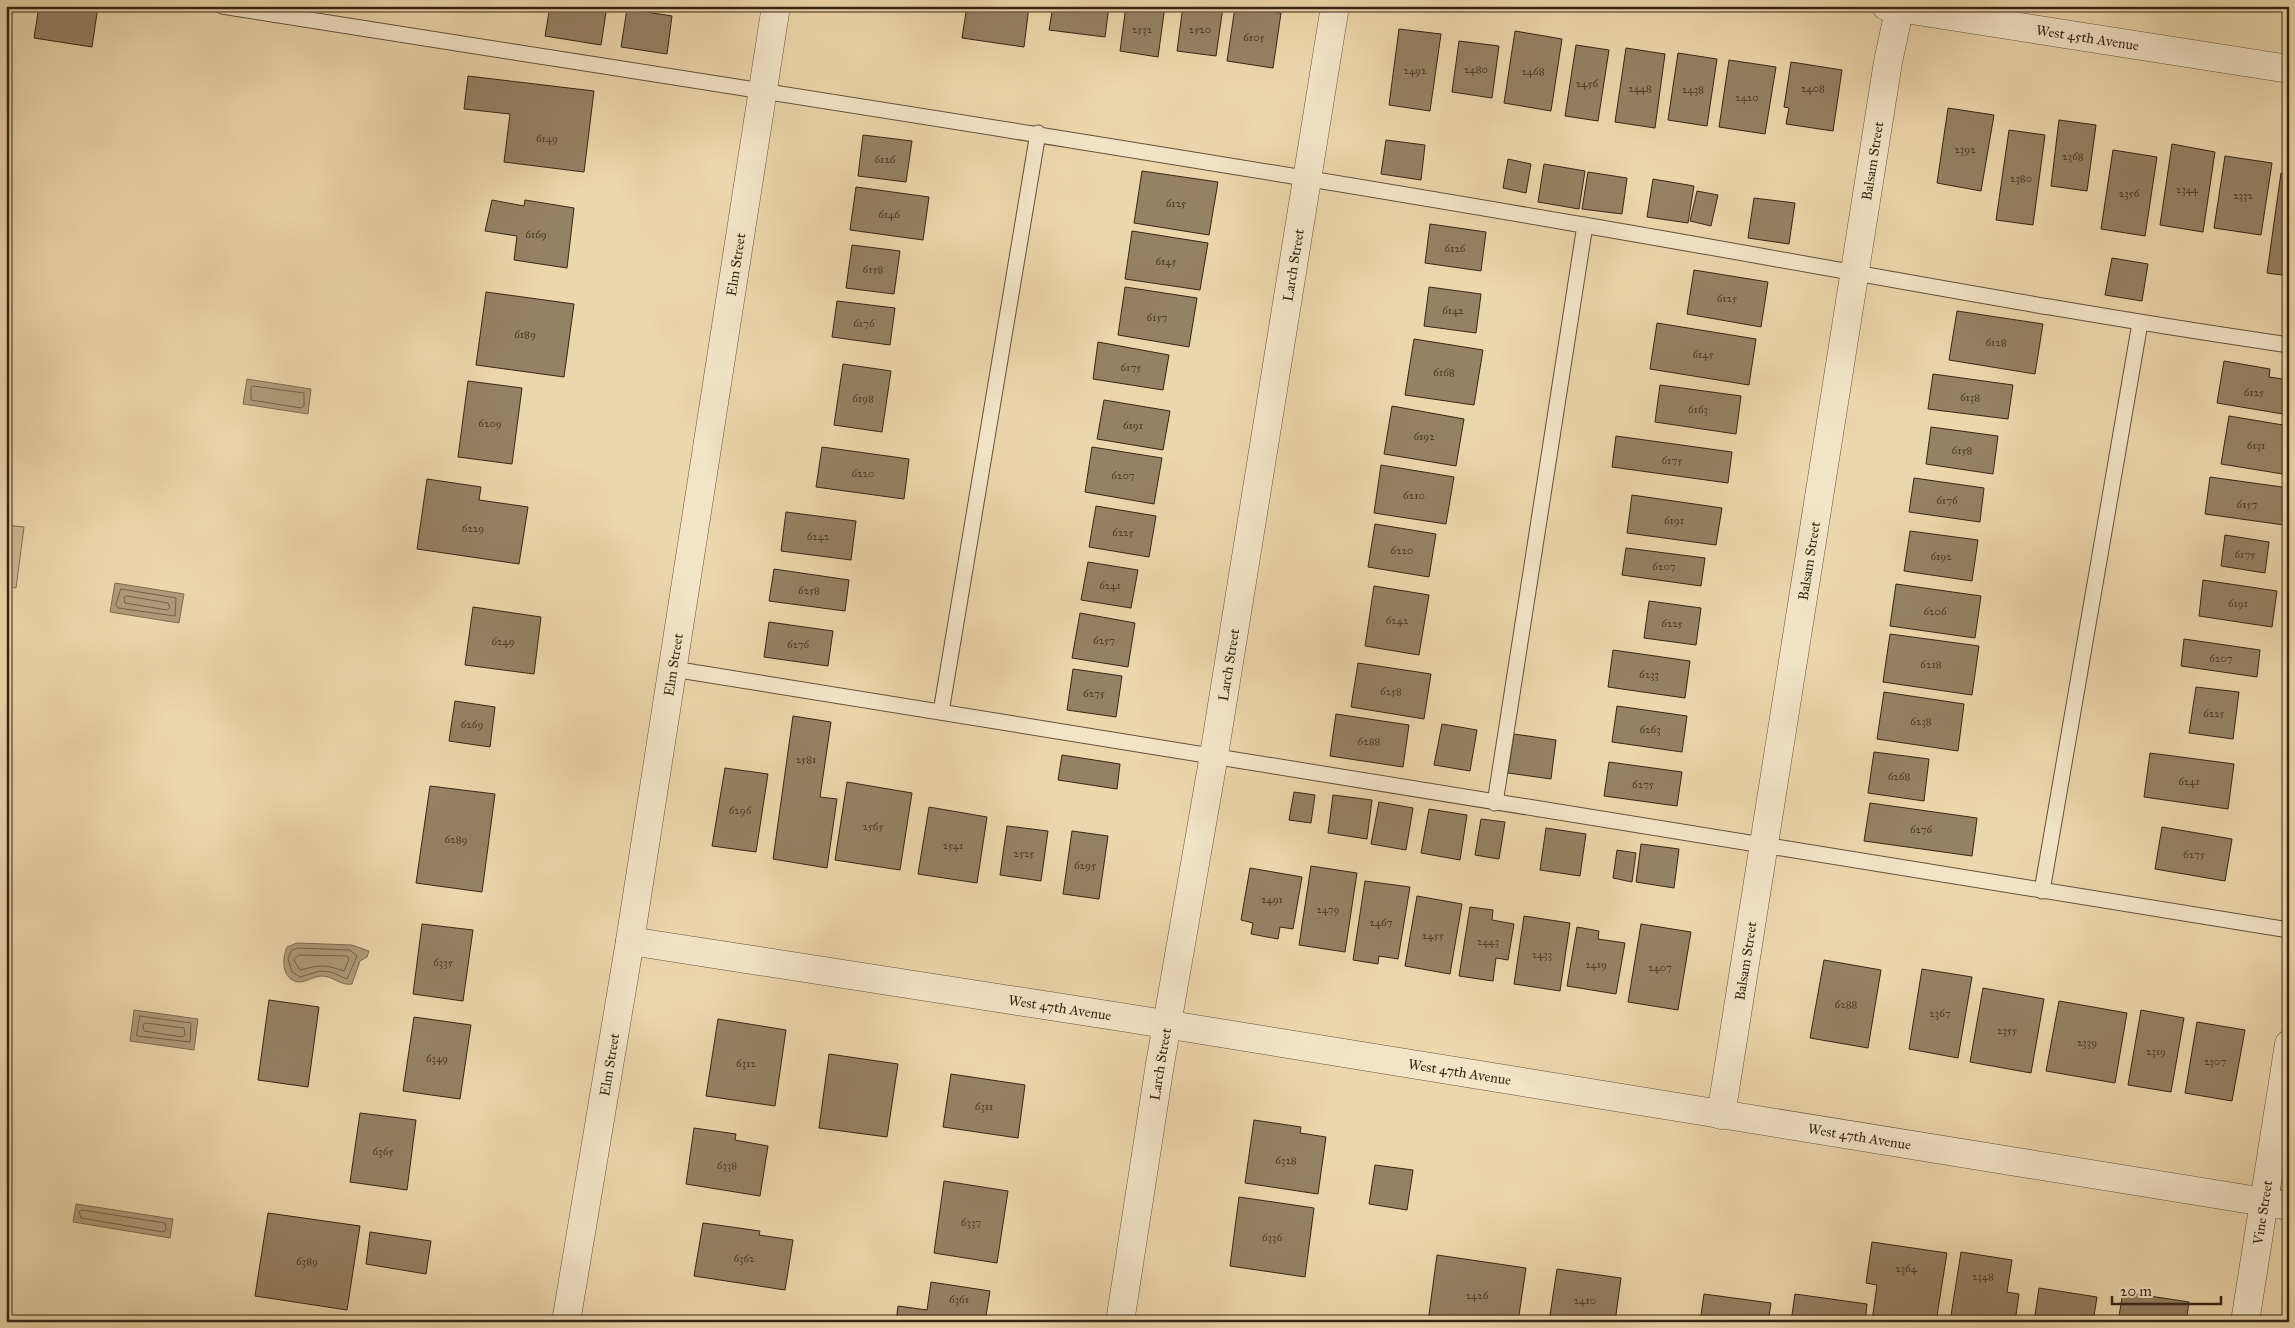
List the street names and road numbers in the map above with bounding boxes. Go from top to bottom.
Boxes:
street label: West 45th Avenue [2035,21,2140,54]
street label: Balsam Street [1858,120,1887,202]
street label: Larch Street [1279,228,1307,303]
street label: Elm Street [722,232,749,297]
street label: Balsam Street [1794,520,1824,602]
street label: Larch Street [1214,627,1243,702]
street label: Elm Street [660,632,686,697]
street label: Balsam Street [1731,920,1760,1002]
street label: West 47th Avenue [1007,991,1113,1024]
street label: Larch Street [1146,1027,1175,1101]
street label: Elm Street [596,1032,623,1097]
street label: West 47th Avenue [1407,1055,1513,1089]
street label: West 47th Avenue [1807,1120,1912,1153]
street label: Vine Street [2249,1179,2276,1247]

